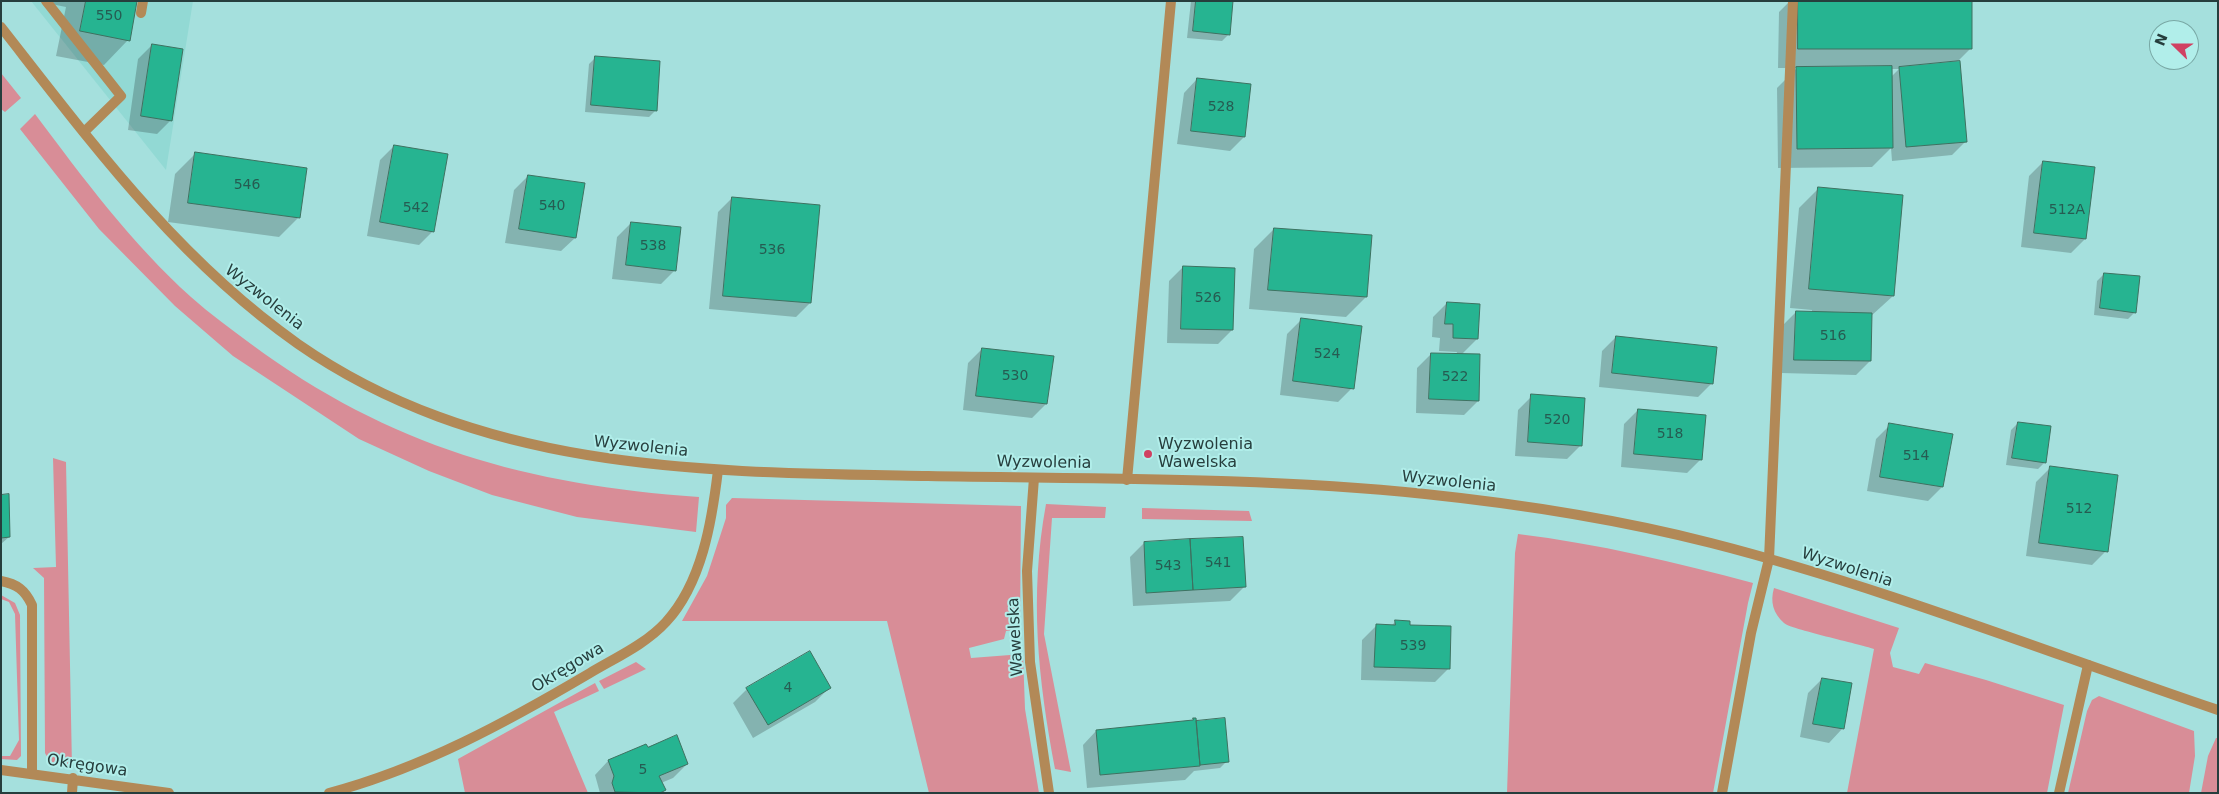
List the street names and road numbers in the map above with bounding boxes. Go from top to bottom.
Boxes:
street label: Wyzwolenia [221,261,307,335]
street label: Wyzwolenia [593,432,689,462]
street label: Wyzwolenia [996,453,1092,473]
street label: Wyzwolenia [1401,467,1497,497]
street label: Wyzwolenia [1799,544,1895,592]
street label: Wawelska [1004,597,1028,677]
street label: Okręgowa [528,639,608,697]
street label: Okręgowa [46,751,128,781]

